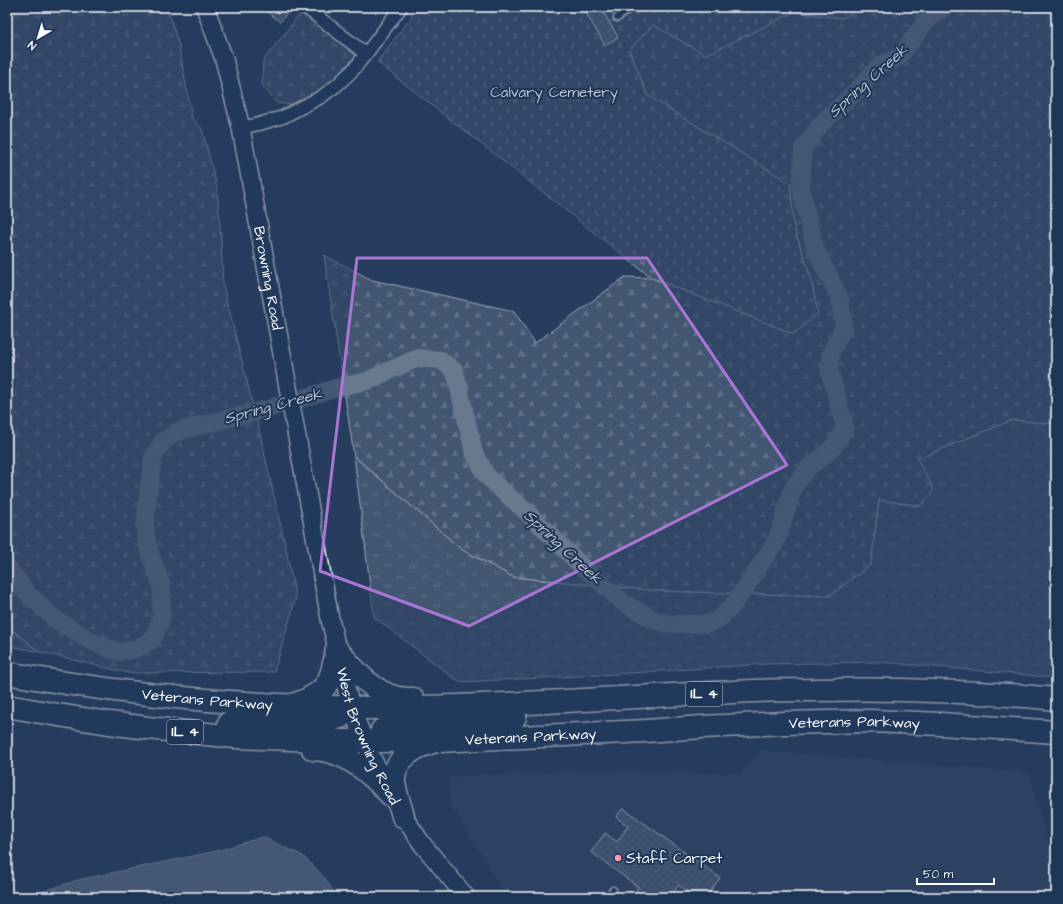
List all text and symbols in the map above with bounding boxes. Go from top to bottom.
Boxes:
north arrow [18,18,58,58]
text: N [25,37,39,54]
water label: Spring Creek [823,38,914,124]
park label: Calvary Cemetery [490,82,618,104]
street label: Browning Road [249,225,288,332]
water label: Spring Creek [222,382,326,431]
water label: Spring Creek [518,505,608,591]
street label: West Browning Road [331,665,405,809]
road number: IL 4 [686,682,722,706]
street label: Veterans Parkway [141,683,273,716]
street label: Veterans Parkway [788,710,920,735]
road number: IL 4 [167,720,203,744]
street label: Veterans Parkway [464,723,597,750]
place label: Staff Carpet [626,848,722,869]
marker: Staff Carpet [613,853,623,863]
scale bar [917,860,994,886]
text: 50 m [923,866,954,883]

